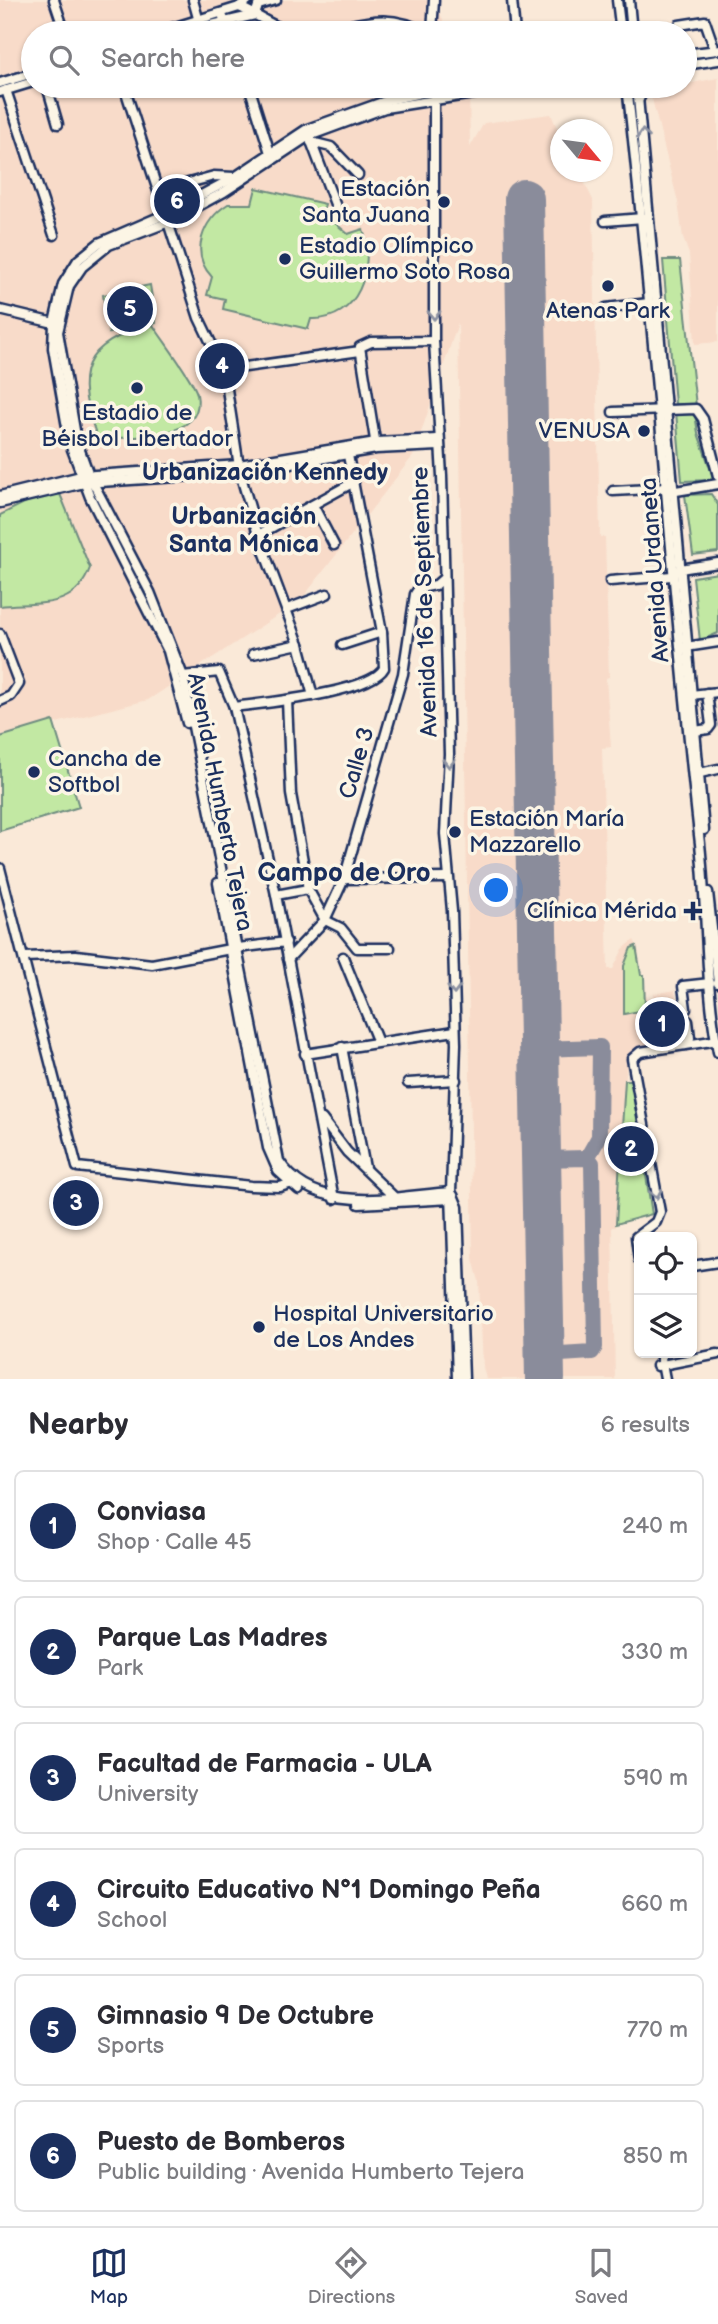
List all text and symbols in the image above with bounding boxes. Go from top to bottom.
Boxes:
search box [21,21,697,98]
icon: search [45,41,83,79]
text: Search here [101,44,245,75]
north arrow [550,119,613,182]
one-way arrow [636,128,651,139]
pin: 6 [154,175,200,227]
place label: Estación Santa Juana [302,175,430,229]
marker: Estación Santa Juana [436,194,452,210]
place label: Estadio Olímpico Guillermo Soto Rosa [299,232,511,286]
marker: Estadio Olímpico Guillermo Soto Rosa [277,251,293,267]
marker: Atenas Park [600,278,616,294]
pin: 5 [107,283,153,335]
place label: Atenas Park [546,297,671,325]
one-way arrow [426,310,442,321]
pin: 4 [199,340,245,392]
marker: Estadio de Béisbol Libertador [129,380,145,396]
place label: Estadio de Béisbol Libertador [41,399,233,453]
place label: VENUSA [539,417,631,445]
marker: VENUSA [636,423,652,439]
district label: Urbanización Kennedy [142,458,388,487]
street label: Avenida 16 de Septiembre [406,466,444,738]
street label: Avenida Urdaneta [635,476,675,664]
district label: Urbanización Santa Mónica [169,502,319,559]
street label: Avenida Humberto Tejera [181,670,259,934]
street label: Calle 3 [333,724,381,802]
place label: Cancha de Softbol [48,745,161,799]
one-way arrow [441,758,457,768]
marker: Cancha de Softbol [26,764,42,780]
place label: Estación María Mazzarello [469,805,624,859]
marker: Estación María Mazzarello [447,824,463,840]
district label: Campo de Oro [257,858,431,889]
your location [479,873,513,907]
place label: Clínica Mérida [527,897,677,925]
marker: Clínica Mérida [683,901,703,921]
one-way arrow [446,984,461,995]
pin: 1 [639,998,685,1050]
pin: 2 [608,1123,654,1175]
pin: 3 [53,1177,99,1229]
one-way arrow [648,1188,663,1200]
map controls [634,1232,697,1358]
button: locate [634,1232,697,1295]
button: layers [634,1295,697,1358]
place label: Hospital Universitario de Los Andes [273,1300,494,1354]
marker: Hospital Universitario de Los Andes [251,1319,267,1335]
text: Nearby [28,1407,128,1443]
text: 6 results [601,1411,690,1439]
text: Conviasa [97,1497,206,1528]
text: 1 [48,1512,58,1540]
text: 240 m [622,1512,688,1540]
text: Shop · Calle 45 [97,1528,252,1556]
text: Parque Las Madres [97,1623,328,1654]
text: 2 [46,1638,60,1666]
text: 330 m [621,1638,688,1666]
text: Park [97,1654,143,1682]
text: Facultad de Farmacia - ULA [97,1749,432,1780]
text: 3 [46,1764,60,1792]
text: 590 m [623,1764,688,1792]
text: University [97,1780,198,1808]
text: Circuito Educativo Nº1 Domingo Peña [97,1875,541,1906]
text: 4 [46,1890,60,1918]
text: 660 m [621,1890,688,1918]
text: School [97,1906,167,1934]
text: Gimnasio 9 De Octubre [97,2001,374,2032]
text: 5 [46,2016,60,2044]
text: 770 m [627,2016,688,2044]
text: Sports [97,2032,164,2060]
text: Puesto de Bomberos [97,2127,345,2158]
text: 6 [46,2142,60,2170]
text: 850 m [623,2142,688,2170]
text: Public building · Avenida Humberto Tejera [97,2158,524,2186]
tab: Map [90,2244,128,2309]
tab: Directions [308,2244,395,2309]
tab: Saved [575,2244,628,2309]

